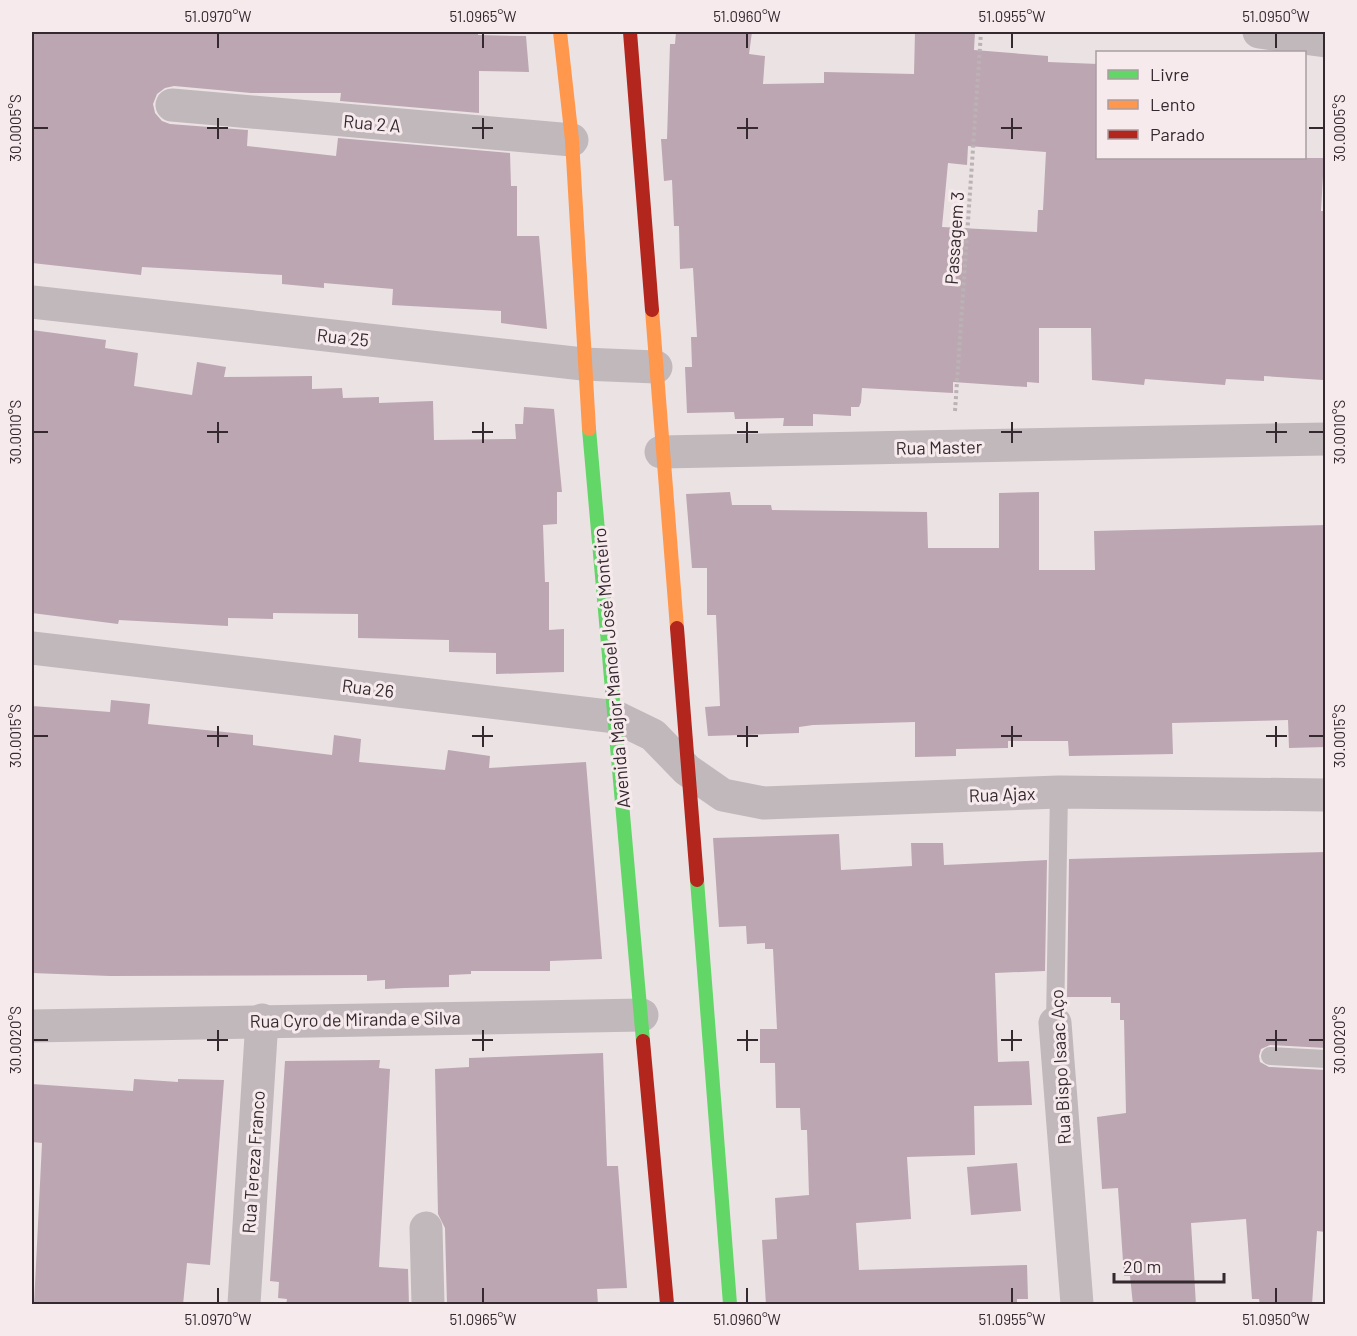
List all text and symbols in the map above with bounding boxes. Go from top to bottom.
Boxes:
text: 51.0970°W [185,7,251,25]
text: 51.0965°W [450,7,516,25]
text: 51.0960°W [713,7,781,25]
text: 51.0955°W [979,7,1045,25]
text: 51.0950°W [1242,7,1310,25]
legend [1096,51,1306,159]
text: Livre [1150,63,1189,85]
text: Lento [1150,93,1196,115]
text: 30.0005°S [6,94,24,162]
text: 30.0005°S [1330,94,1348,162]
street label: Rua 2 A [342,110,402,136]
text: Parado [1150,123,1205,145]
street label: Passagem 3 [940,191,968,285]
street label: Rua 25 [316,323,370,351]
text: 30.0010°S [6,400,24,464]
text: 30.0010°S [1330,400,1348,464]
street label: Rua Master [896,435,983,459]
street label: Avenida Major Manoel José Monteiro [588,527,634,809]
street label: Rua 26 [341,674,395,702]
text: 30.0015°S [6,704,24,768]
text: 30.0015°S [1330,704,1348,768]
street label: Rua Ajax [968,782,1036,806]
street label: Rua Bispo Isaac Aço [1045,989,1075,1145]
text: 30.0020°S [6,1006,24,1074]
street label: Rua Cyro de Miranda e Silva [249,1006,461,1032]
text: 30.0020°S [1330,1006,1348,1074]
street label: Rua Tereza Franco [237,1090,269,1234]
scale bar [1114,1246,1224,1284]
text: 20 m [1123,1255,1161,1277]
text: 51.0970°W [185,1310,251,1328]
text: 51.0965°W [450,1310,516,1328]
text: 51.0960°W [713,1310,781,1328]
text: 51.0955°W [979,1310,1045,1328]
text: 51.0950°W [1242,1310,1310,1328]

